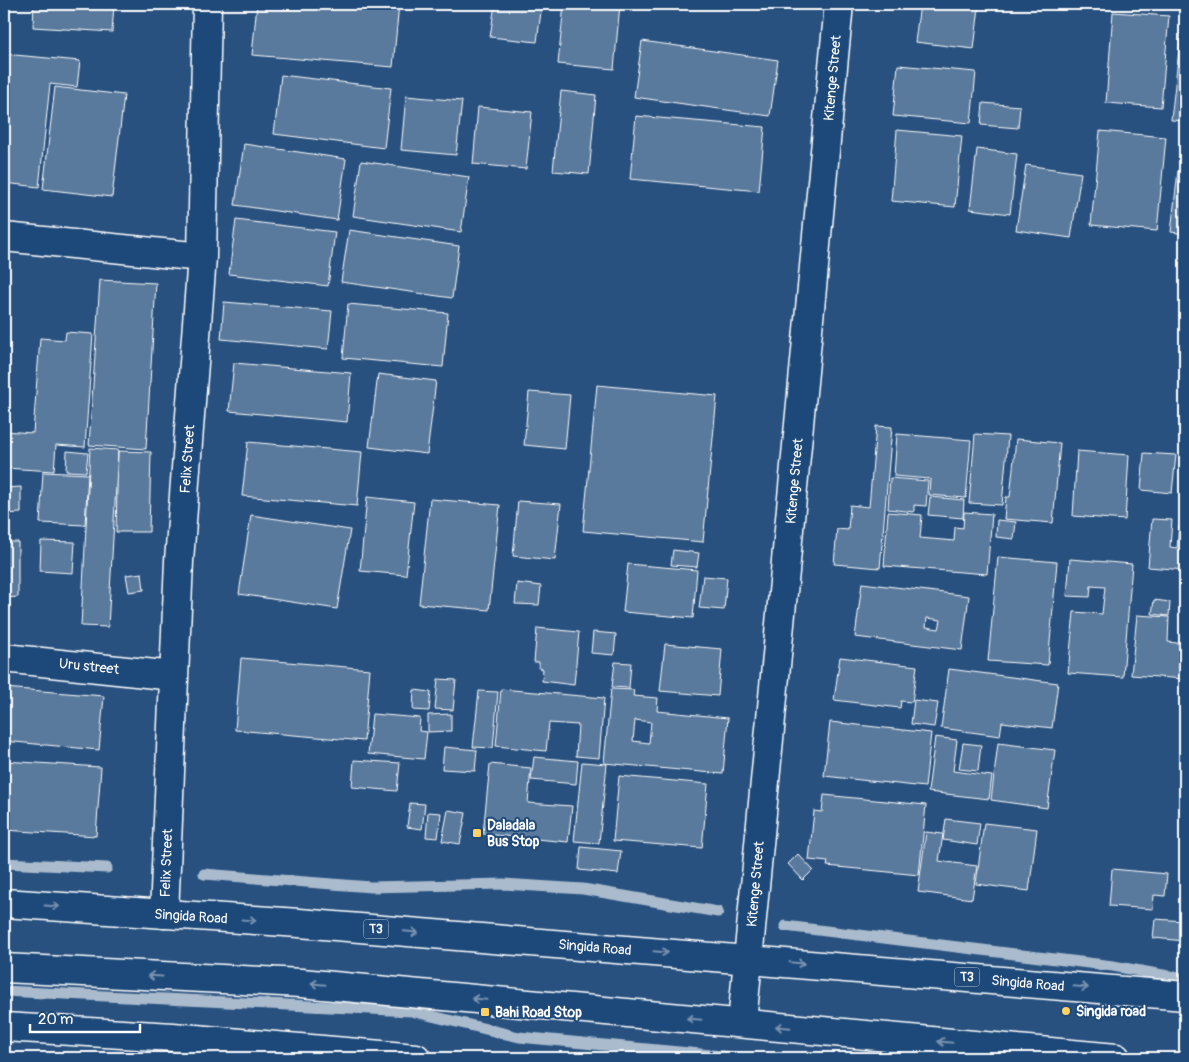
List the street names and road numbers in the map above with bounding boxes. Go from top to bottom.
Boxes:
street label: Kitenge Street [820,34,845,122]
street label: Felix Street [177,424,198,494]
street label: Kitenge Street [782,437,807,525]
street label: Uru street [58,655,120,678]
street label: Felix Street [157,828,176,898]
street label: Kitenge Street [743,840,768,928]
street label: Singida Road [154,905,228,928]
road number: T3 [364,920,388,939]
street label: Singida Road [558,936,632,959]
road number: T3 [954,968,980,986]
street label: Singida Road [991,972,1065,995]

